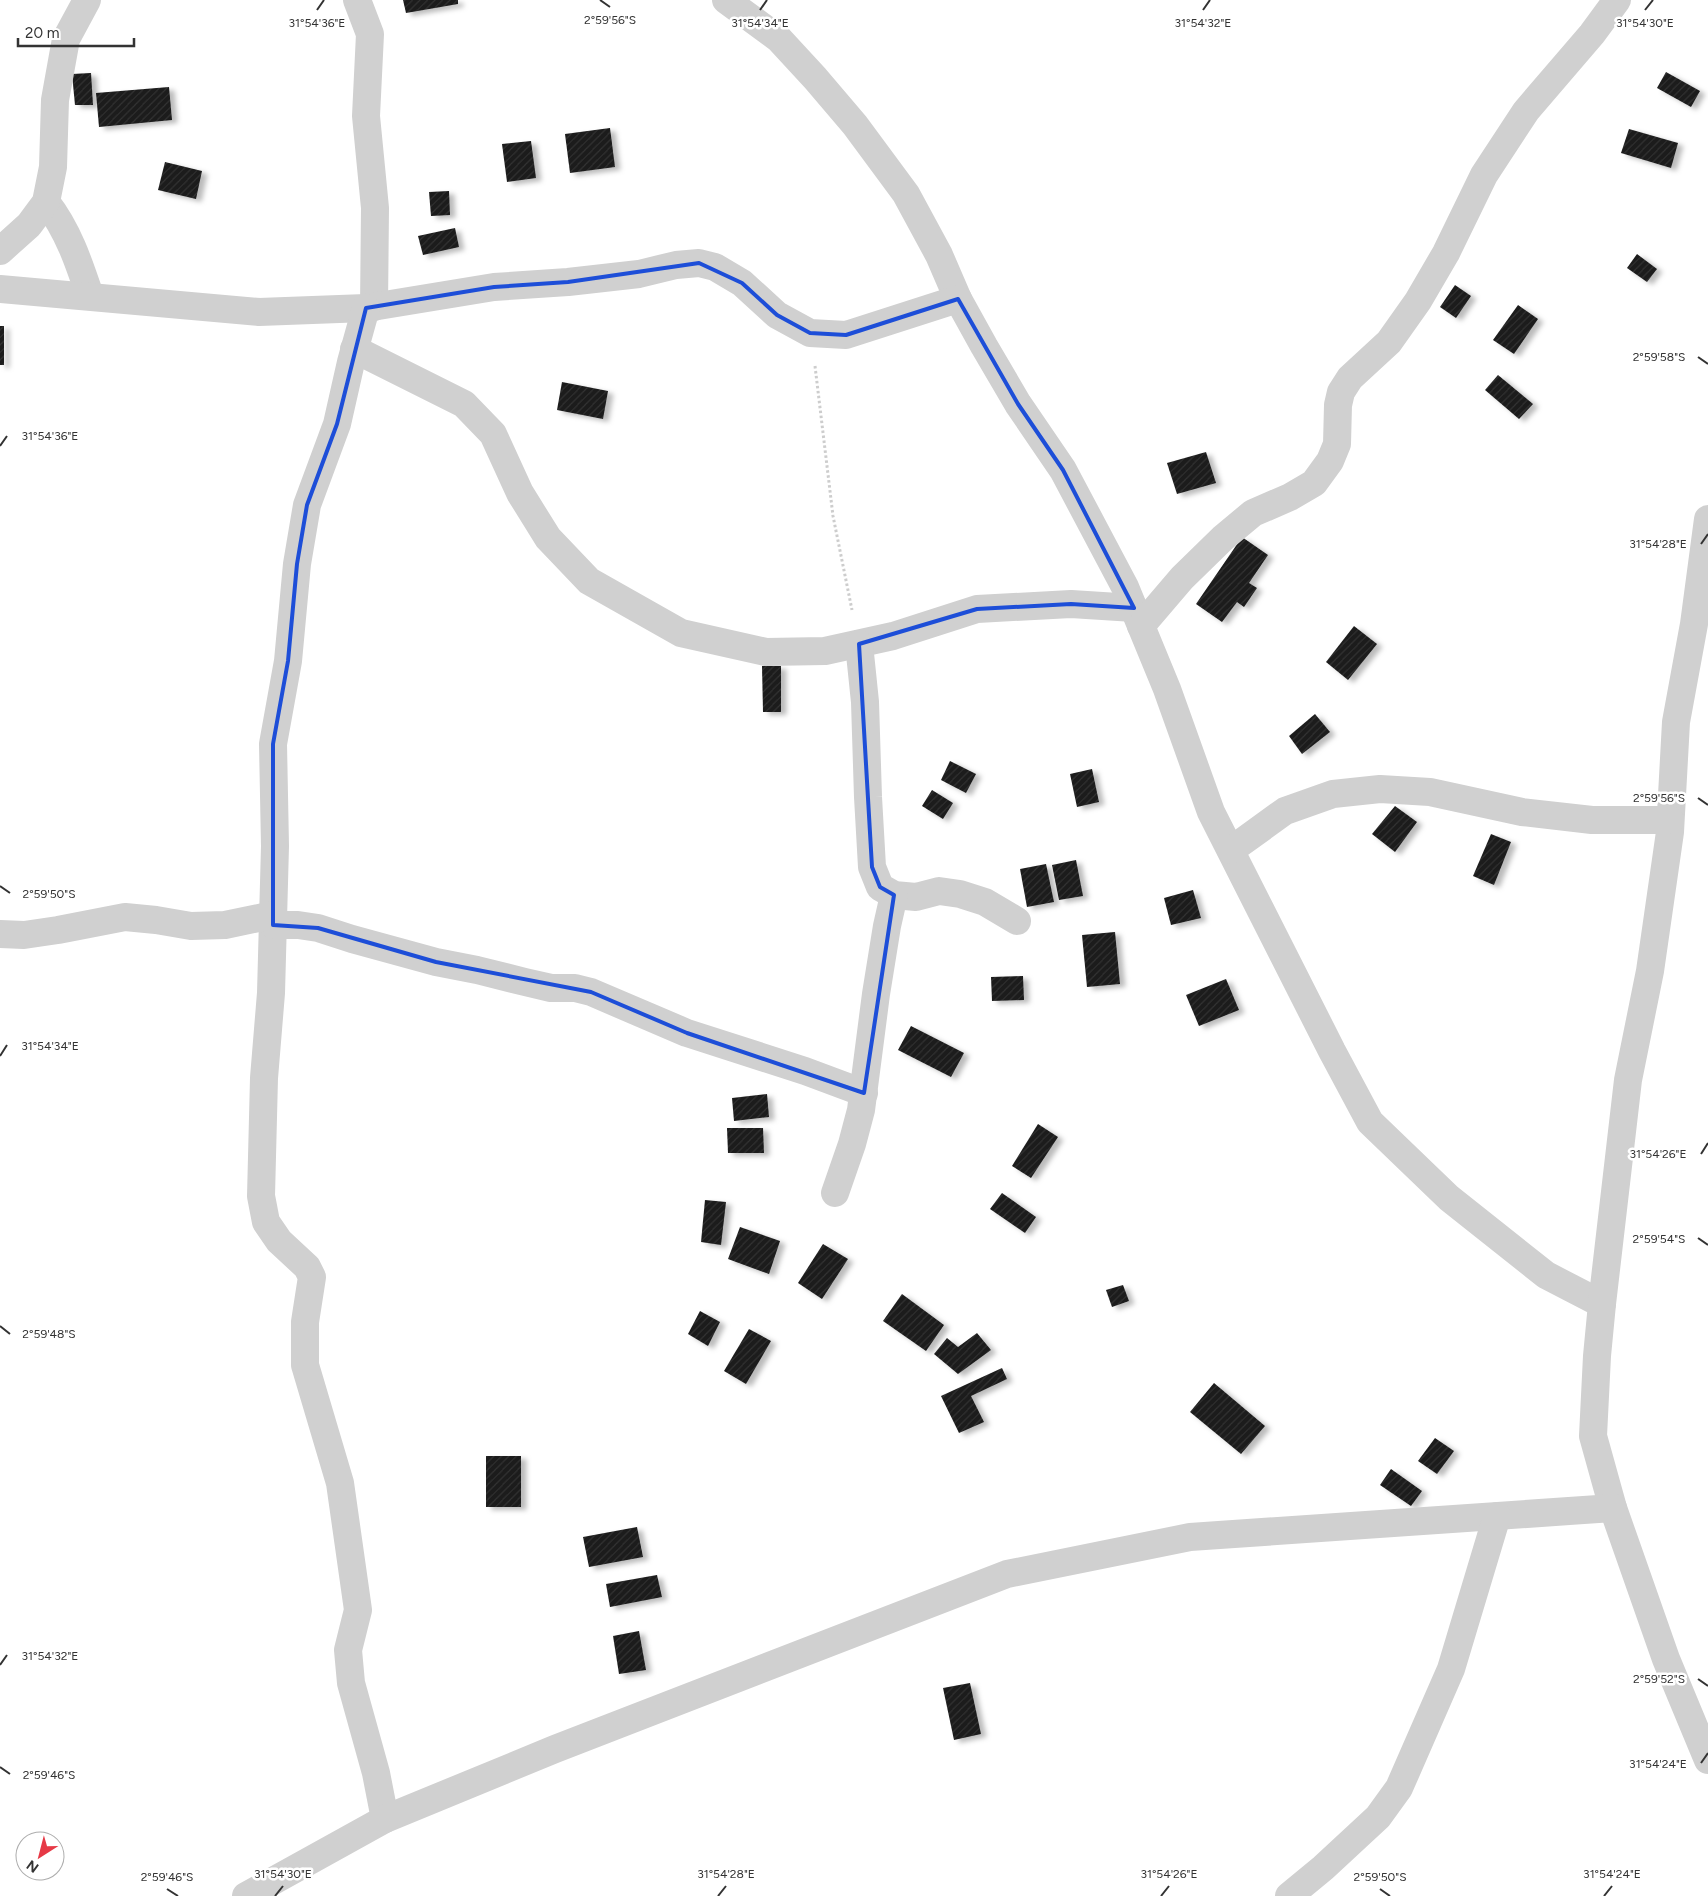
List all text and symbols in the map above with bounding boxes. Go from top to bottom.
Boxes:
text: 2°59'56"S [584,13,636,27]
scale bar [18,15,134,47]
text: 31°54'36"E [289,16,345,30]
text: 31°54'34"E [731,16,789,30]
text: 31°54'32"E [1175,16,1231,30]
text: 31°54'30"E [1616,16,1674,30]
text: 20 m [25,24,59,42]
text: 2°59'58"S [1633,350,1685,364]
text: 31°54'36"E [22,429,78,443]
text: 31°54'28"E [1629,537,1687,551]
text: 2°59'56"S [1633,791,1685,805]
text: 2°59'50"S [22,887,76,901]
text: 31°54'34"E [21,1039,79,1053]
text: 31°54'26"E [1629,1147,1687,1161]
text: 2°59'54"S [1633,1232,1685,1246]
text: 2°59'48"S [22,1327,76,1341]
text: 31°54'32"E [22,1649,78,1663]
text: 2°59'52"S [1633,1672,1685,1686]
text: 31°54'24"E [1629,1757,1687,1771]
text: 2°59'46"S [23,1768,75,1782]
north arrow [15,1831,65,1881]
text: N [23,1856,42,1876]
text: 31°54'30"E [254,1867,312,1881]
text: 31°54'28"E [697,1867,755,1881]
text: 31°54'26"E [1140,1867,1198,1881]
text: 31°54'24"E [1583,1867,1641,1881]
text: 2°59'46"S [141,1870,193,1884]
text: 2°59'50"S [1353,1870,1407,1884]

